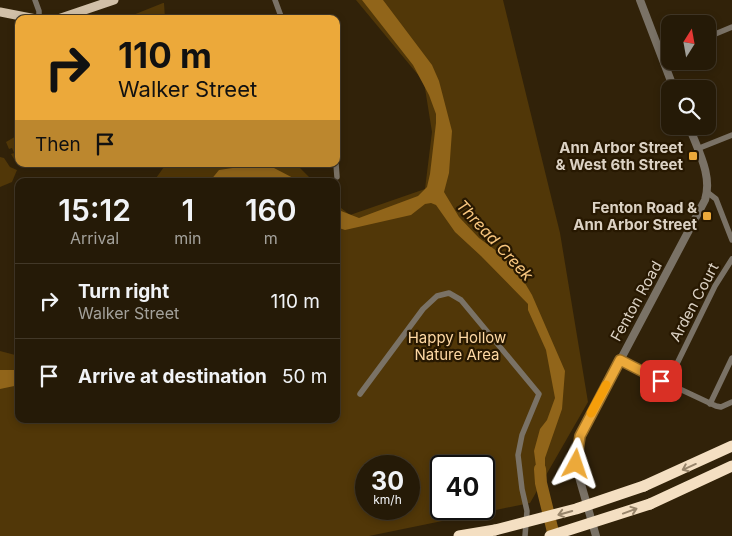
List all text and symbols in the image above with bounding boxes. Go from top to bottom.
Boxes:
north arrow [661,15,716,70]
map controls [661,15,716,135]
text: 110 m [118,34,212,76]
icon: right [35,35,100,100]
text: Walker Street [118,76,257,102]
button: search [661,80,716,135]
icon: arrive [91,130,119,158]
text: Then [35,133,81,156]
place label: Ann Arbor Street & West 6th Street [556,138,683,174]
marker: Ann Arbor Street & West 6th Street [687,150,699,162]
text: 15:12 [58,192,131,228]
text: 1 [182,192,194,228]
text: 160 [245,192,297,228]
water label: Thread Creek [452,195,538,285]
place label: Fenton Road & Ann Arbor Street [573,198,697,234]
marker: Fenton Road & Ann Arbor Street [701,210,713,222]
text: Arrival [70,228,119,248]
text: min [174,228,202,248]
text: m [264,228,278,248]
street label: Fenton Road [606,258,666,344]
street label: Arden Court [665,259,723,345]
text: Turn right [78,280,169,303]
icon: right [35,287,63,315]
text: 110 m [271,290,320,313]
text: Walker Street [78,303,179,323]
park label: Happy Hollow Nature Area [408,328,506,364]
pin [640,360,682,402]
icon: arrive [35,362,63,390]
text: Arrive at destination [78,365,267,388]
text: 50 m [282,365,327,388]
icon: arrive [647,367,675,395]
position arrow [549,437,601,489]
speed limit sign: 40 [430,455,495,520]
one-way arrow [682,463,697,473]
text: 30 [371,466,404,496]
text: km/h [373,492,402,507]
one-way arrow [622,506,638,515]
one-way arrow [557,508,573,518]

